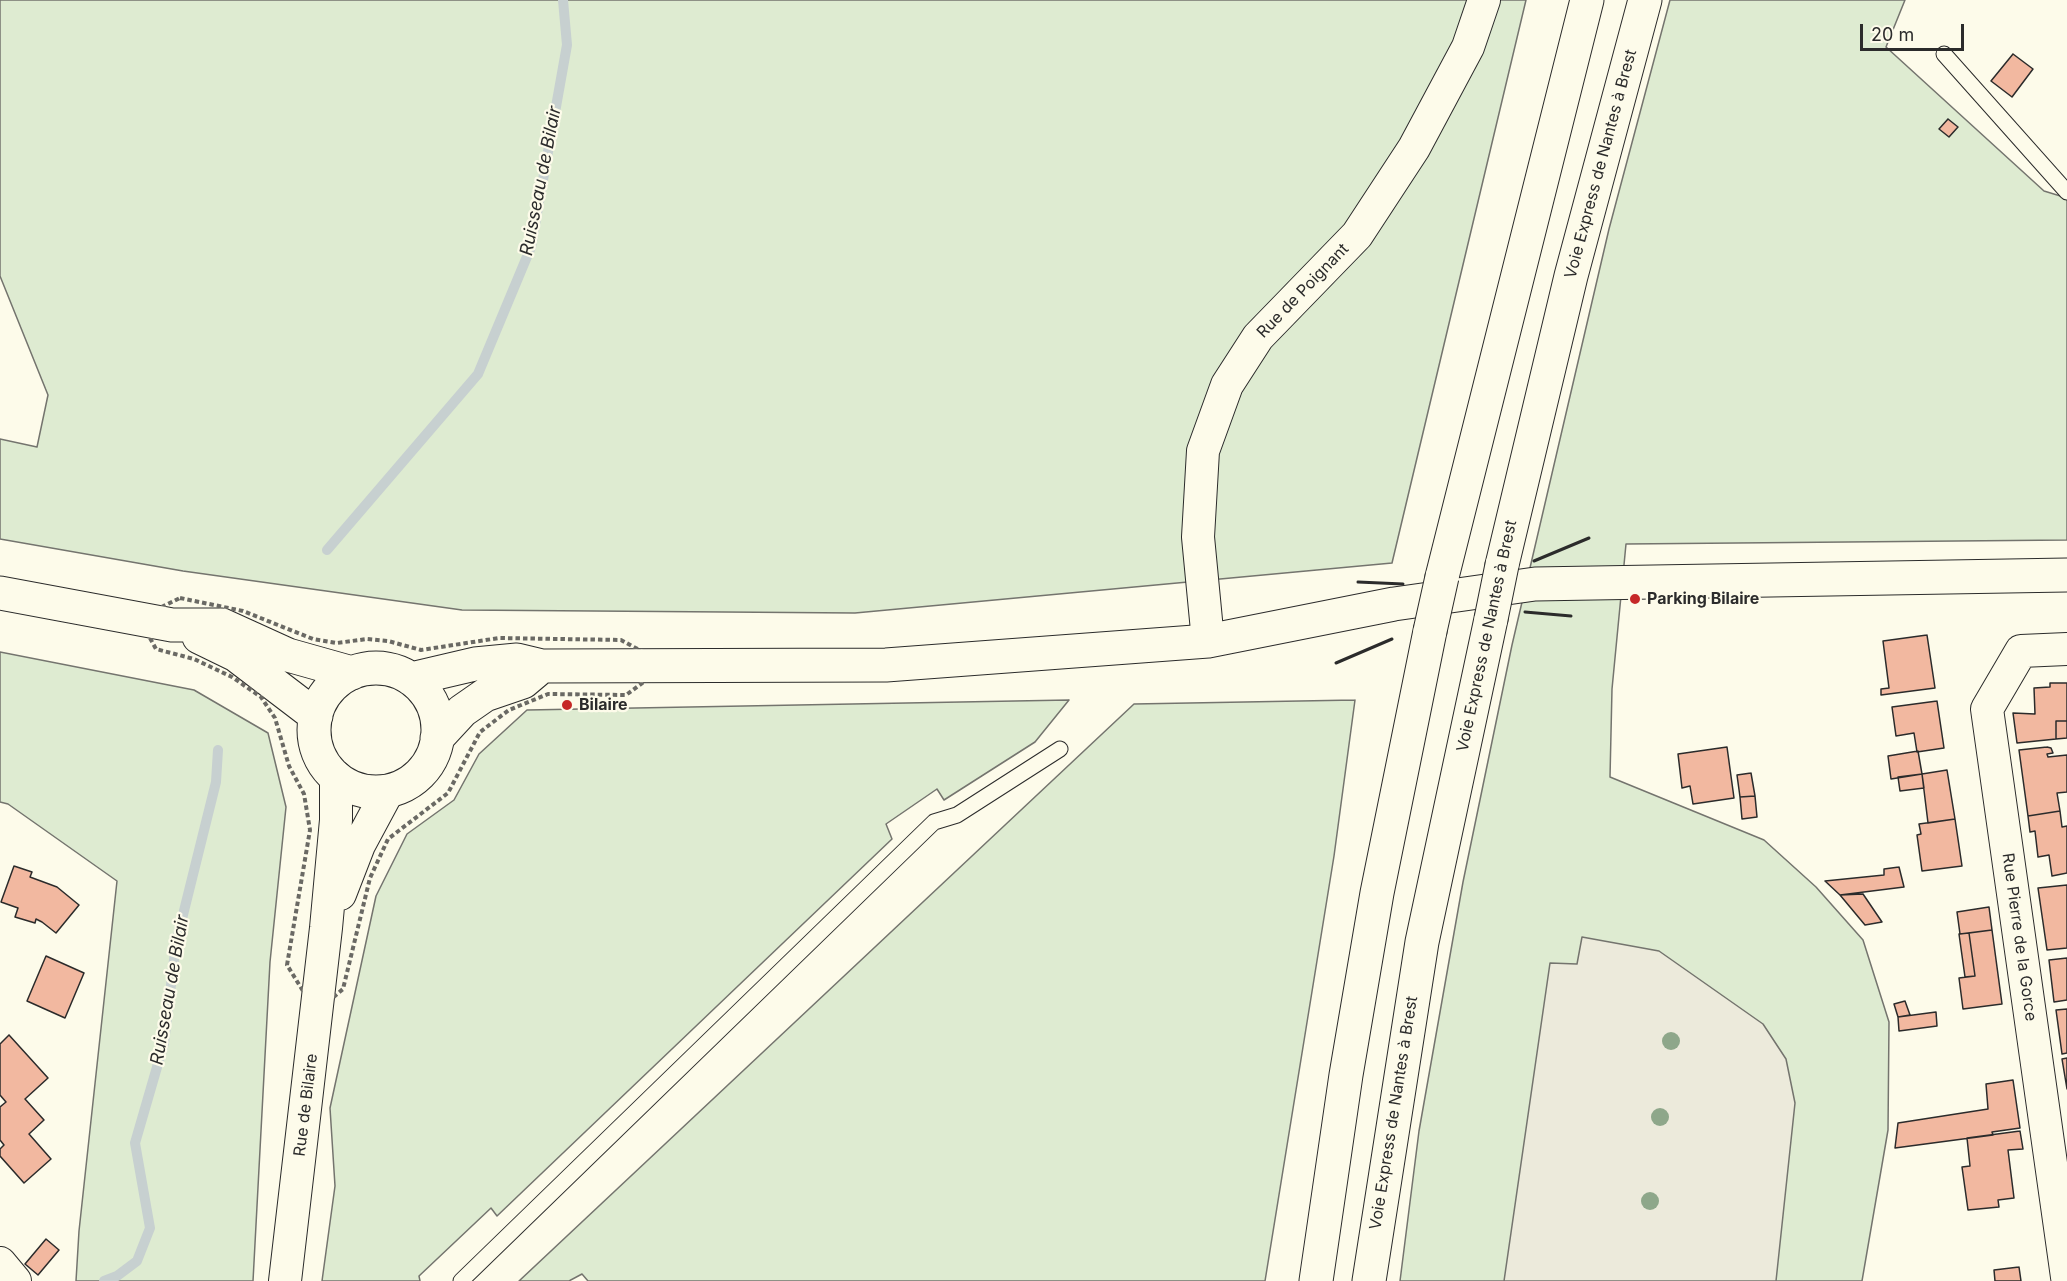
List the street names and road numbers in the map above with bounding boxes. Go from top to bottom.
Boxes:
street label: Voie Express de Nantes à Brest [1561,47,1641,281]
street label: Rue de Poignant [1253,240,1353,342]
street label: Voie Express de Nantes à Brest [1453,518,1521,754]
street label: Rue Pierre de la Gorce [1998,852,2040,1022]
street label: Voie Express de Nantes à Brest [1366,995,1422,1231]
street label: Rue de Bilaire [290,1053,322,1157]

